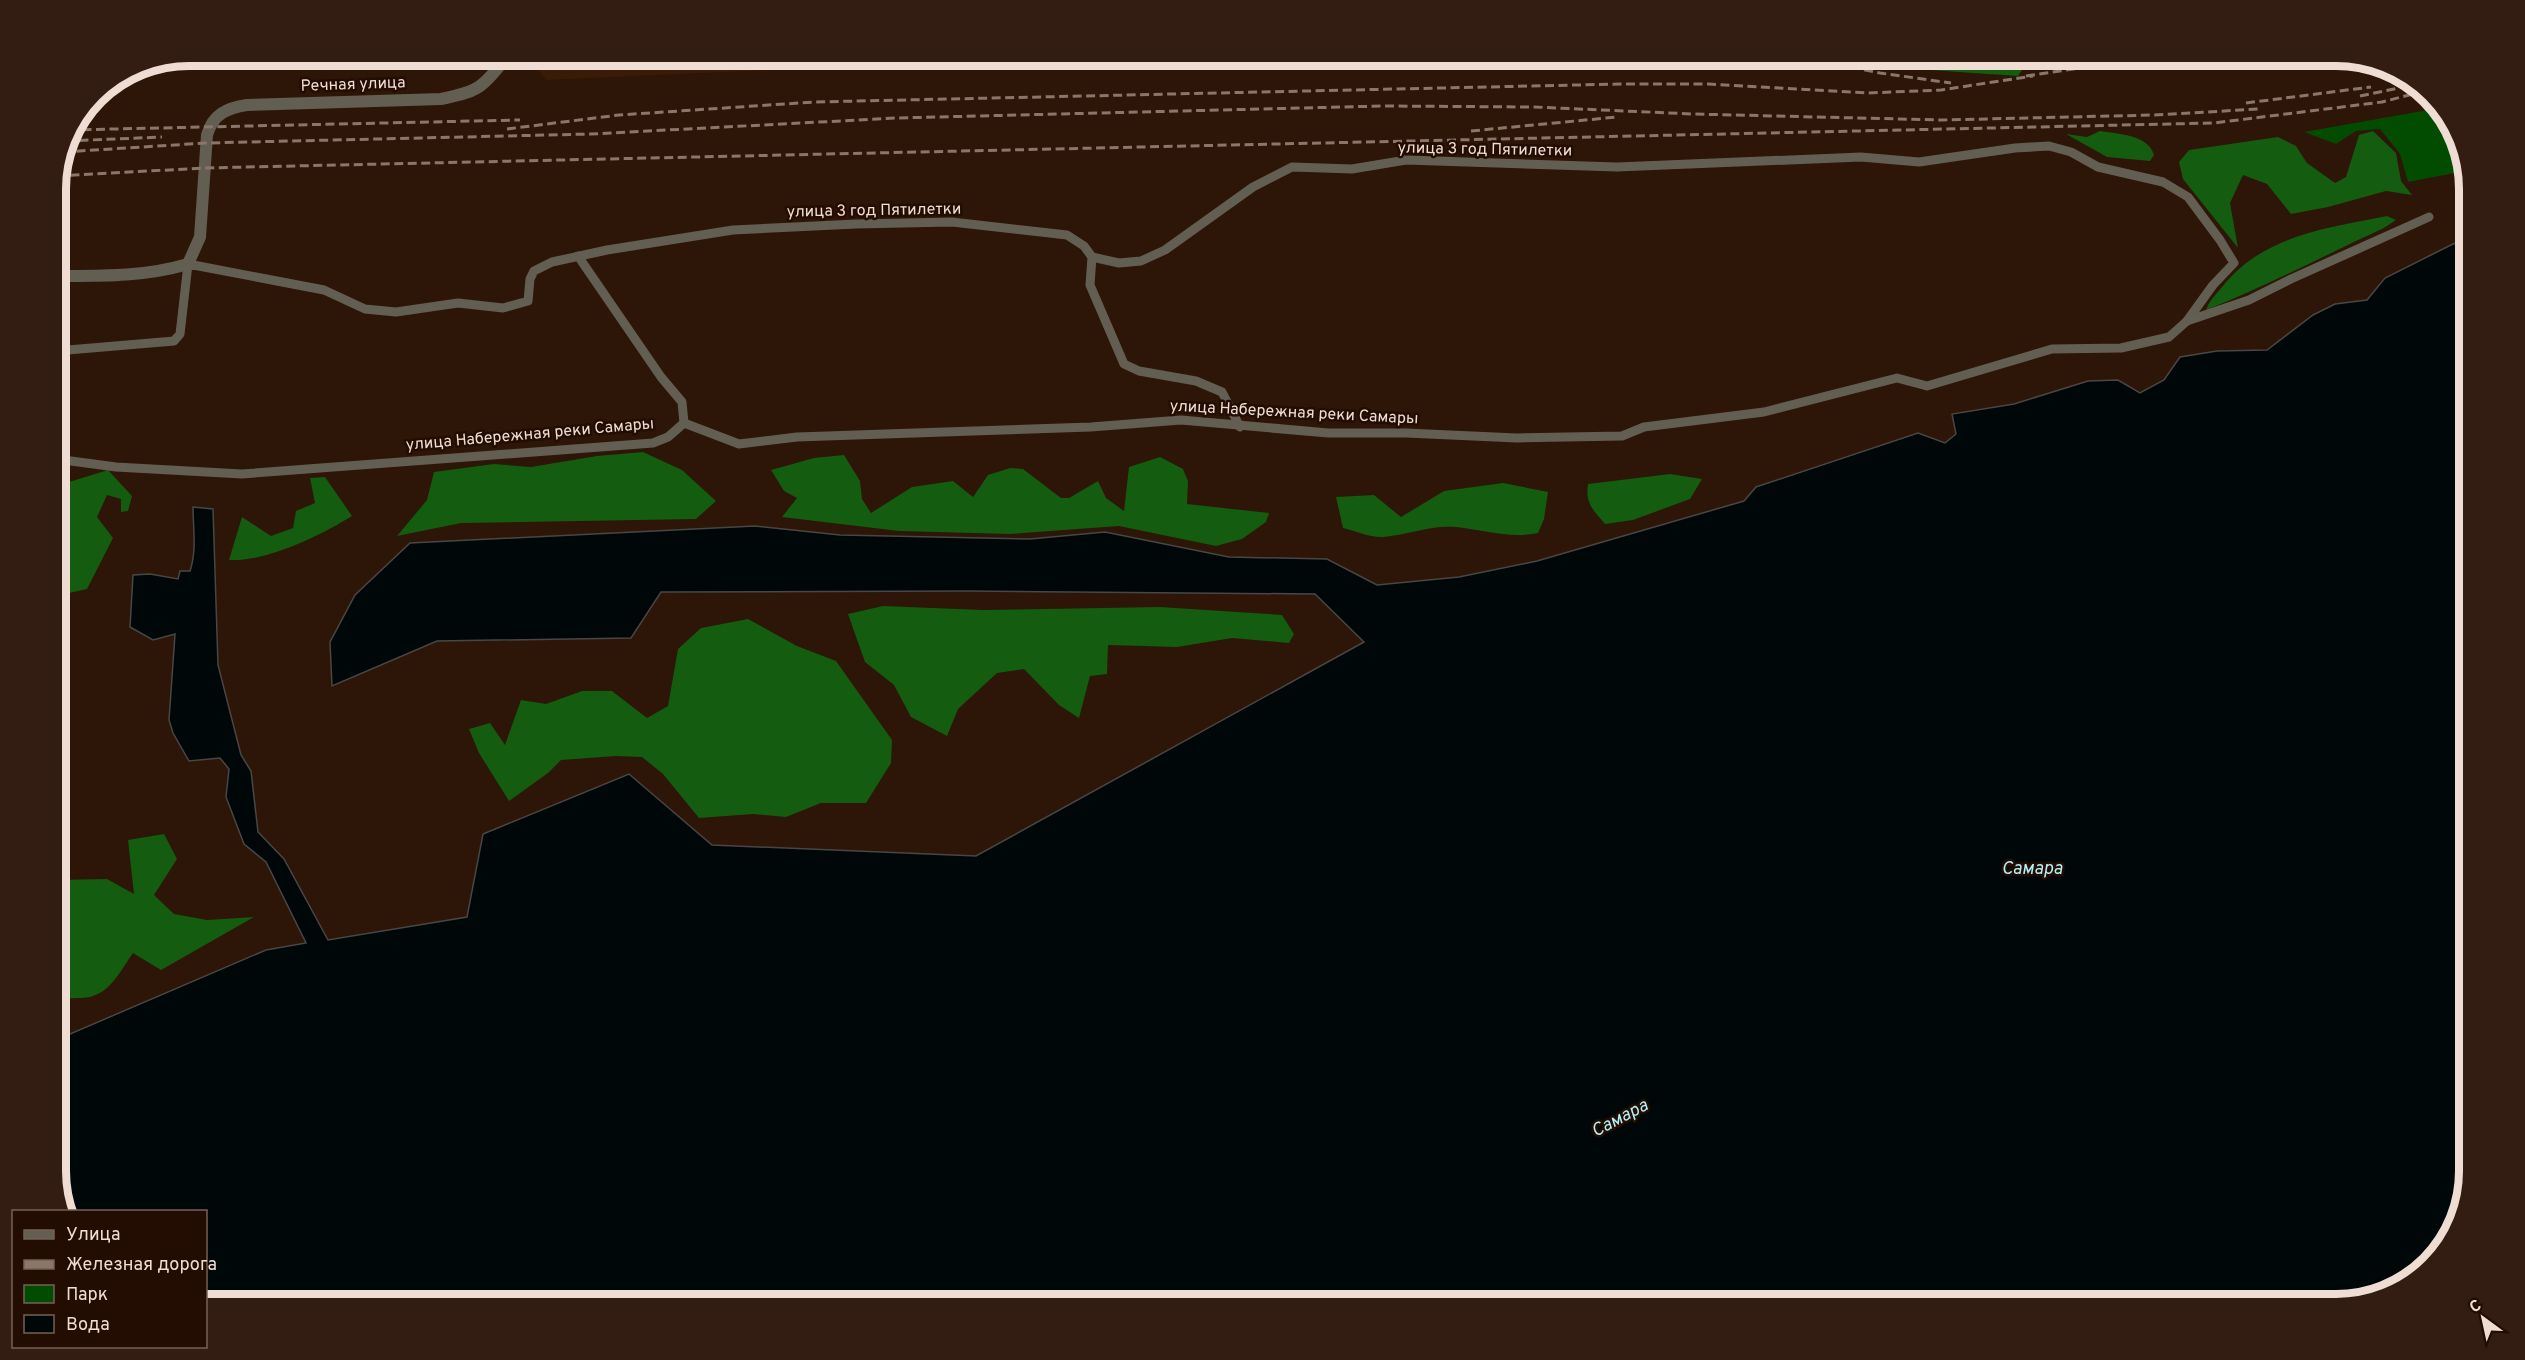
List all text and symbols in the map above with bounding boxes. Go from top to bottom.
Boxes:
street label: Речная улица [300,73,406,97]
street label: улица 3 год Пятилетки [1397,138,1573,162]
street label: улица 3 год Пятилетки [786,199,962,223]
street label: улица Набережная реки Самары [1169,396,1419,430]
street label: улица Набережная реки Самары [405,414,655,456]
water label: Самара [2001,858,2063,881]
water label: Самара [1588,1094,1653,1144]
legend [12,1210,207,1348]
text: Улица [66,1224,120,1247]
text: Железная дорога [66,1254,217,1277]
text: Парк [66,1284,108,1307]
north arrow [2453,1288,2513,1348]
text: С [2466,1296,2486,1318]
text: Вода [66,1314,110,1337]

